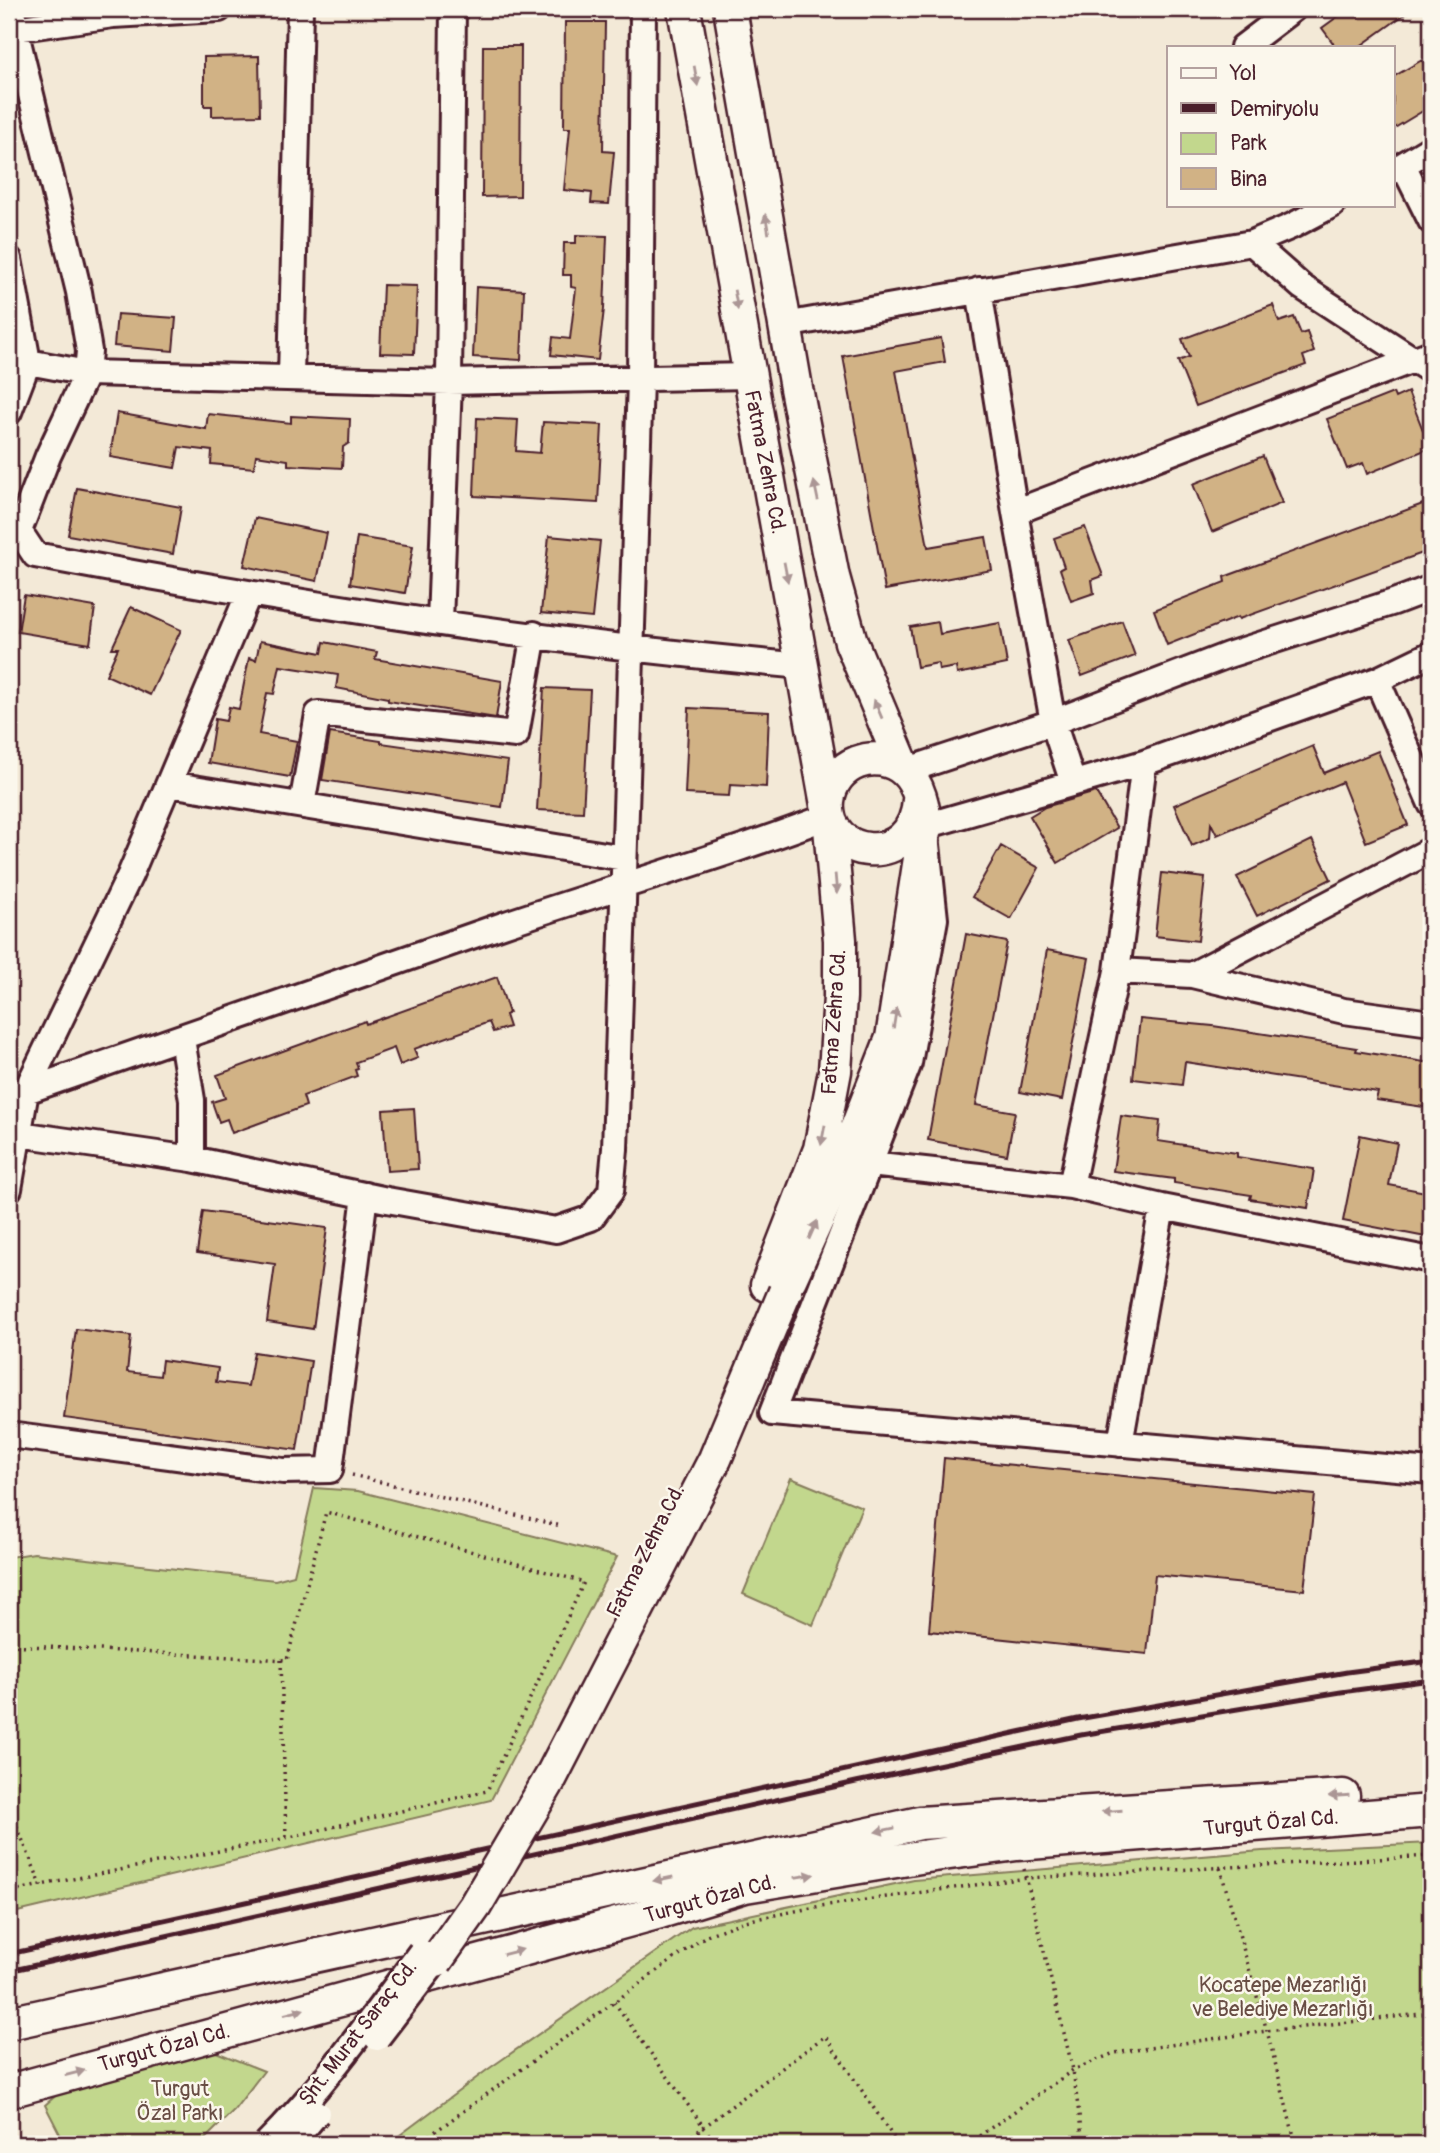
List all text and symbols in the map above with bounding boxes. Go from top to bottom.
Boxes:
legend [1167,46,1394,206]
text: Yol [1229,60,1257,87]
one-way arrow [691,65,702,87]
text: Demiryolu [1230,96,1319,123]
text: Park [1230,130,1267,157]
text: Bina [1230,166,1267,193]
one-way arrow [761,213,772,235]
one-way arrow [731,289,742,311]
street label: Fatma Zehra Cd. [738,388,792,536]
one-way arrow [810,480,821,502]
one-way arrow [780,561,791,583]
one-way arrow [873,698,884,719]
one-way arrow [831,874,842,896]
street label: Fatma Zehra Cd. [815,948,853,1096]
one-way arrow [890,1007,901,1029]
one-way arrow [817,1124,828,1146]
one-way arrow [808,1219,819,1240]
street label: Fatma Zehra Cd. [601,1480,691,1622]
one-way arrow [1327,1791,1349,1802]
street label: Turgut Özal Cd. [1202,1804,1340,1842]
one-way arrow [1100,1805,1122,1816]
one-way arrow [874,1825,896,1836]
street label: Turgut Özal Cd. [641,1868,779,1930]
one-way arrow [793,1870,815,1881]
one-way arrow [652,1874,674,1885]
one-way arrow [502,1946,524,1957]
street label: Şht. Murat Saraç Cd. [293,1955,423,2111]
park label: Kocatepe Mezarlığı ve Belediye Mezarlığı [1192,1972,1373,2023]
one-way arrow [284,2007,305,2017]
street label: Turgut Özal Cd. [95,2017,233,2079]
one-way arrow [64,2067,85,2077]
park label: Turgut Özal Parkı [137,2076,223,2127]

